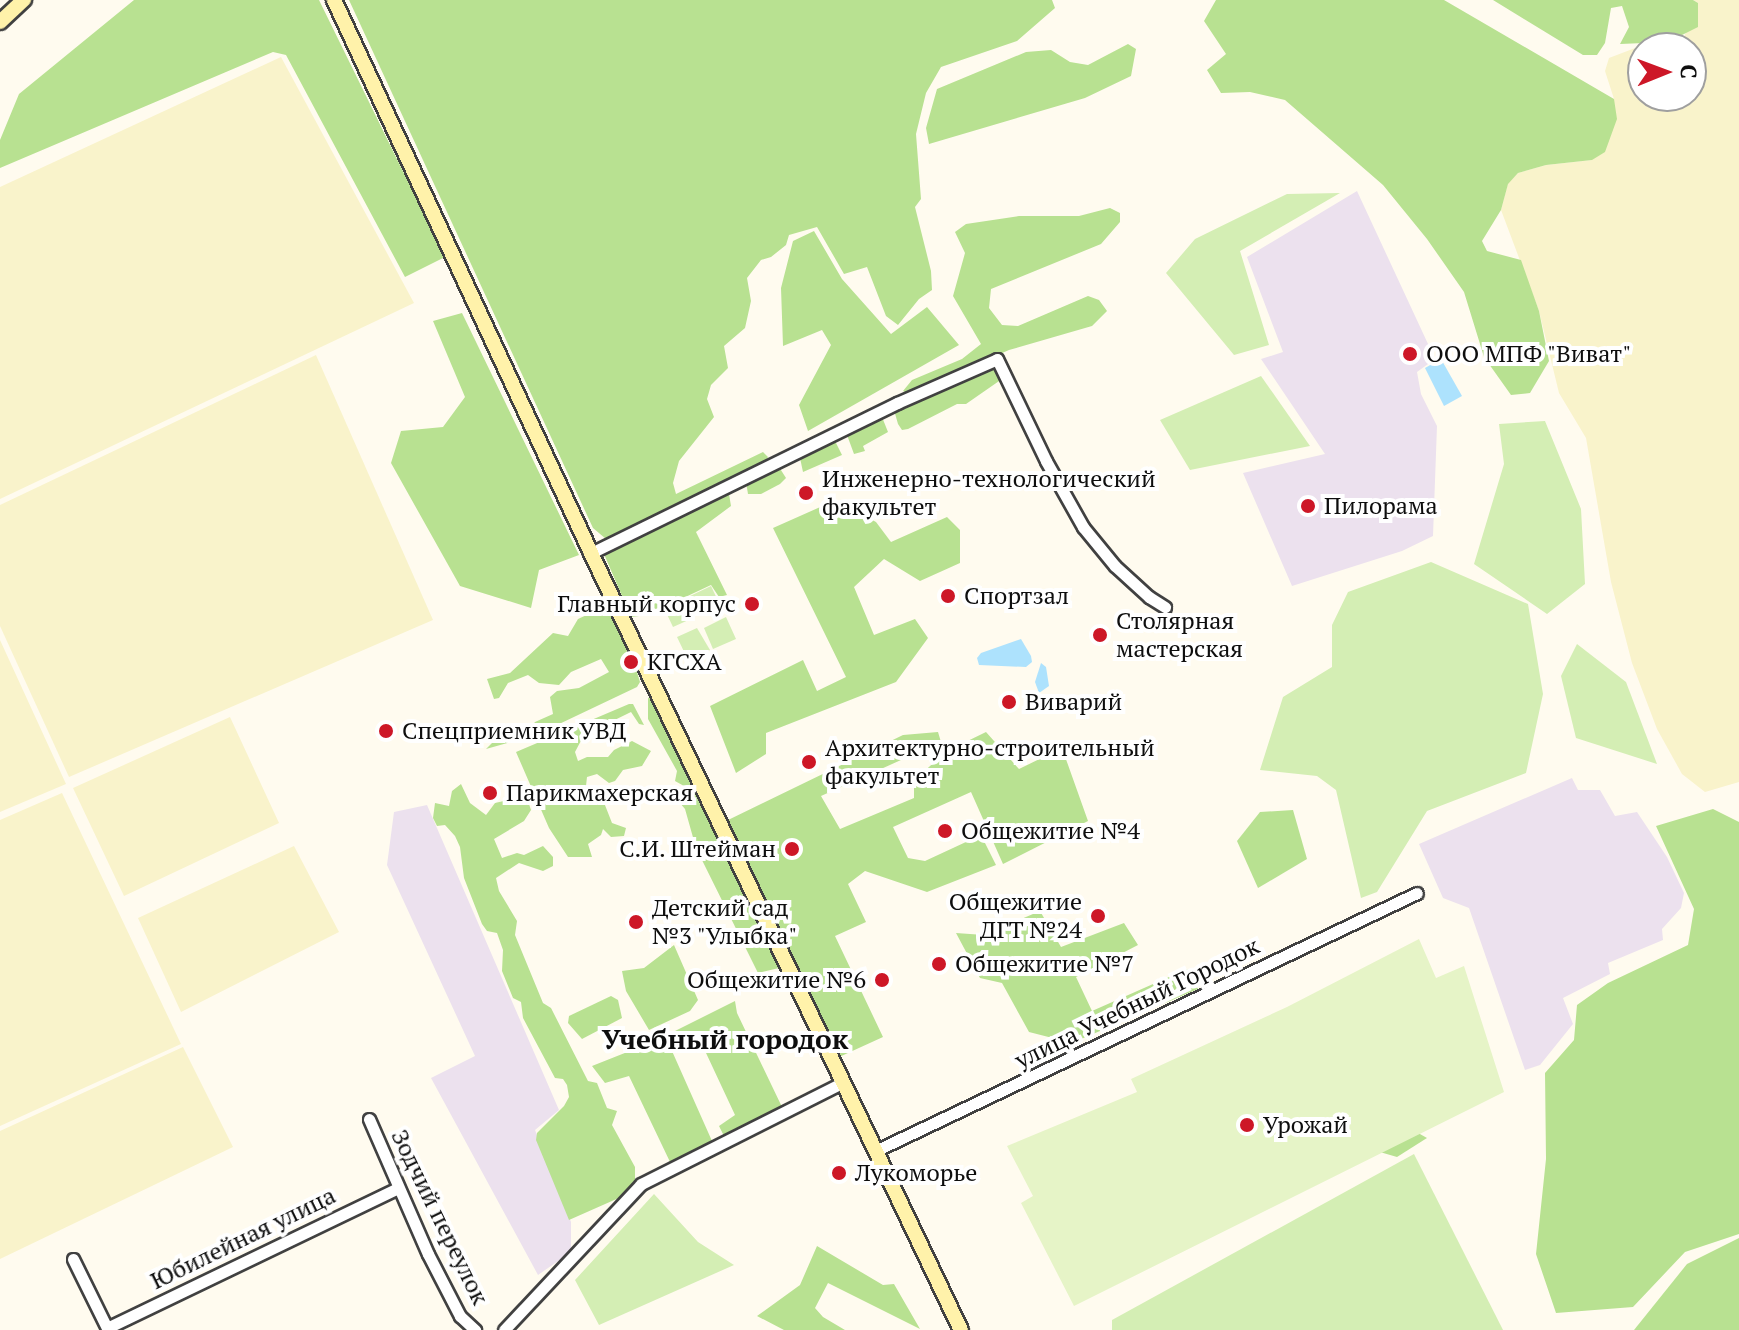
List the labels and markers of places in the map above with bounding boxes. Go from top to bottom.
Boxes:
place label: ООО МПФ "Виват" [1426,340,1632,368]
marker: ООО МПФ "Виват" [1401,345,1419,363]
place label: Инженерно-технологический факультет [822,465,1156,521]
marker: Инженерно-технологический факультет [797,484,815,502]
place label: Пилорама [1324,492,1438,520]
marker: Пилорама [1299,497,1317,515]
place label: Спортзал [964,582,1069,610]
marker: Спортзал [939,587,957,605]
place label: Главный корпус [557,590,736,618]
marker: Главный корпус [743,595,761,613]
place label: Столярная мастерская [1116,607,1243,663]
marker: Столярная мастерская [1091,626,1109,644]
place label: КГСХА [647,648,722,676]
marker: КГСХА [622,653,640,671]
place label: Виварий [1025,688,1122,716]
marker: Виварий [1000,693,1018,711]
place label: Спецприемник УВД [402,717,627,745]
marker: Спецприемник УВД [377,722,395,740]
place label: Архитектурно-строительный факультет [825,734,1155,790]
marker: Архитектурно-строительный факультет [800,753,818,771]
place label: Парикмахерская [506,779,693,807]
marker: Парикмахерская [481,784,499,802]
place label: Общежитие №4 [961,817,1140,845]
marker: Общежитие №4 [936,822,954,840]
place label: С.И. Штейман [618,835,776,863]
marker: С.И. Штейман [783,840,801,858]
place label: Общежитие ДГТ №24 [949,888,1082,944]
place label: Детский сад №3 "Улыбка" [652,894,798,950]
marker: Общежитие ДГТ №24 [1089,907,1107,925]
marker: Детский сад №3 "Улыбка" [627,913,645,931]
place label: Общежитие №7 [955,950,1134,978]
marker: Общежитие №7 [930,955,948,973]
place label: Общежитие №6 [687,966,866,994]
marker: Общежитие №6 [873,971,891,989]
place label: Урожай [1263,1111,1348,1139]
marker: Урожай [1238,1116,1256,1134]
place label: Лукоморье [855,1159,977,1187]
marker: Лукоморье [830,1164,848,1182]

